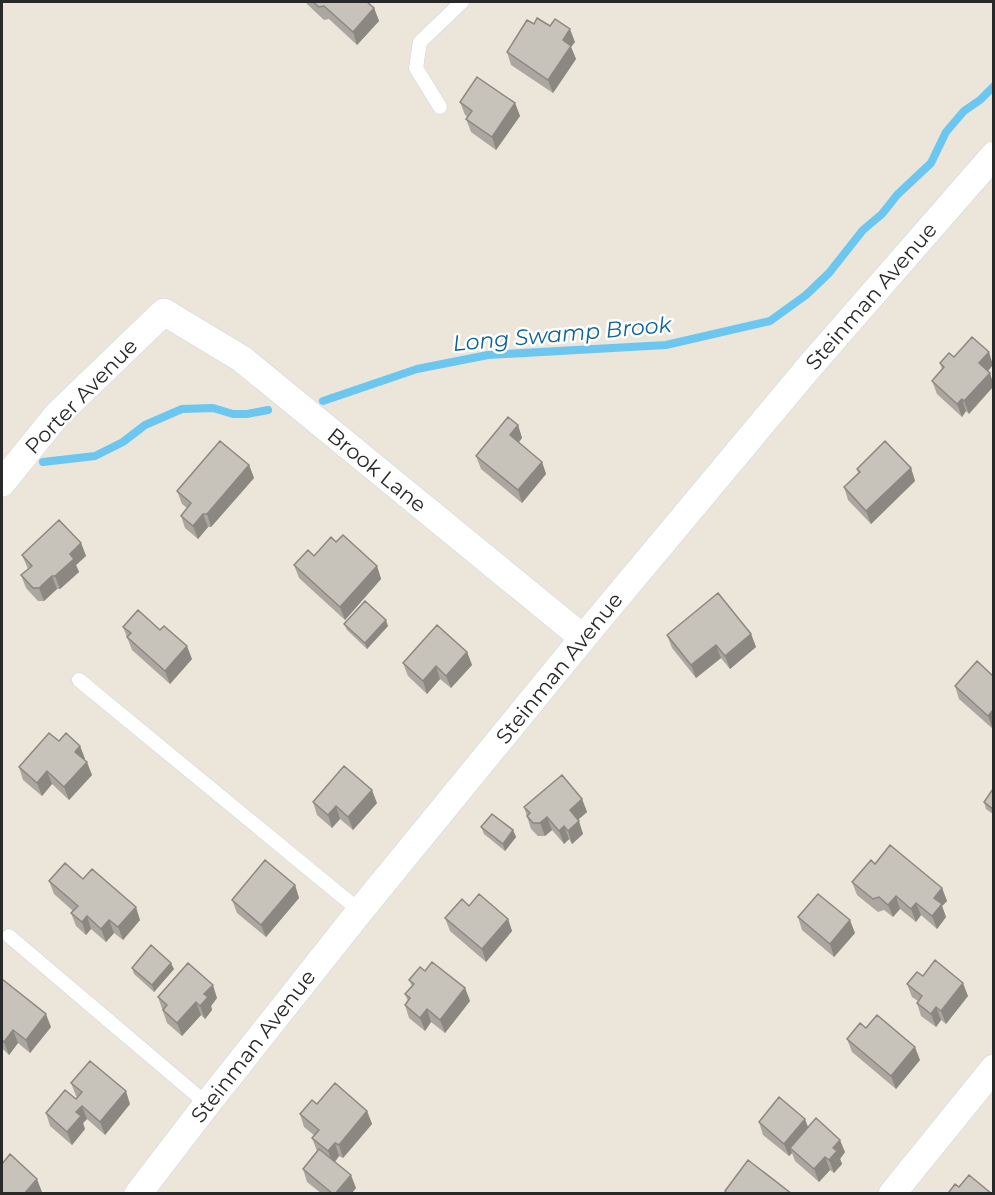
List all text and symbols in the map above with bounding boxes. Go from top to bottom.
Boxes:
street label: Steinman Avenue [800,217,942,375]
water label: Long Swamp Brook [452,311,673,357]
street label: Porter Avenue [20,333,142,459]
street label: Brook Lane [322,423,432,517]
street label: Steinman Avenue [490,587,628,749]
street label: Steinman Avenue [186,965,320,1127]

